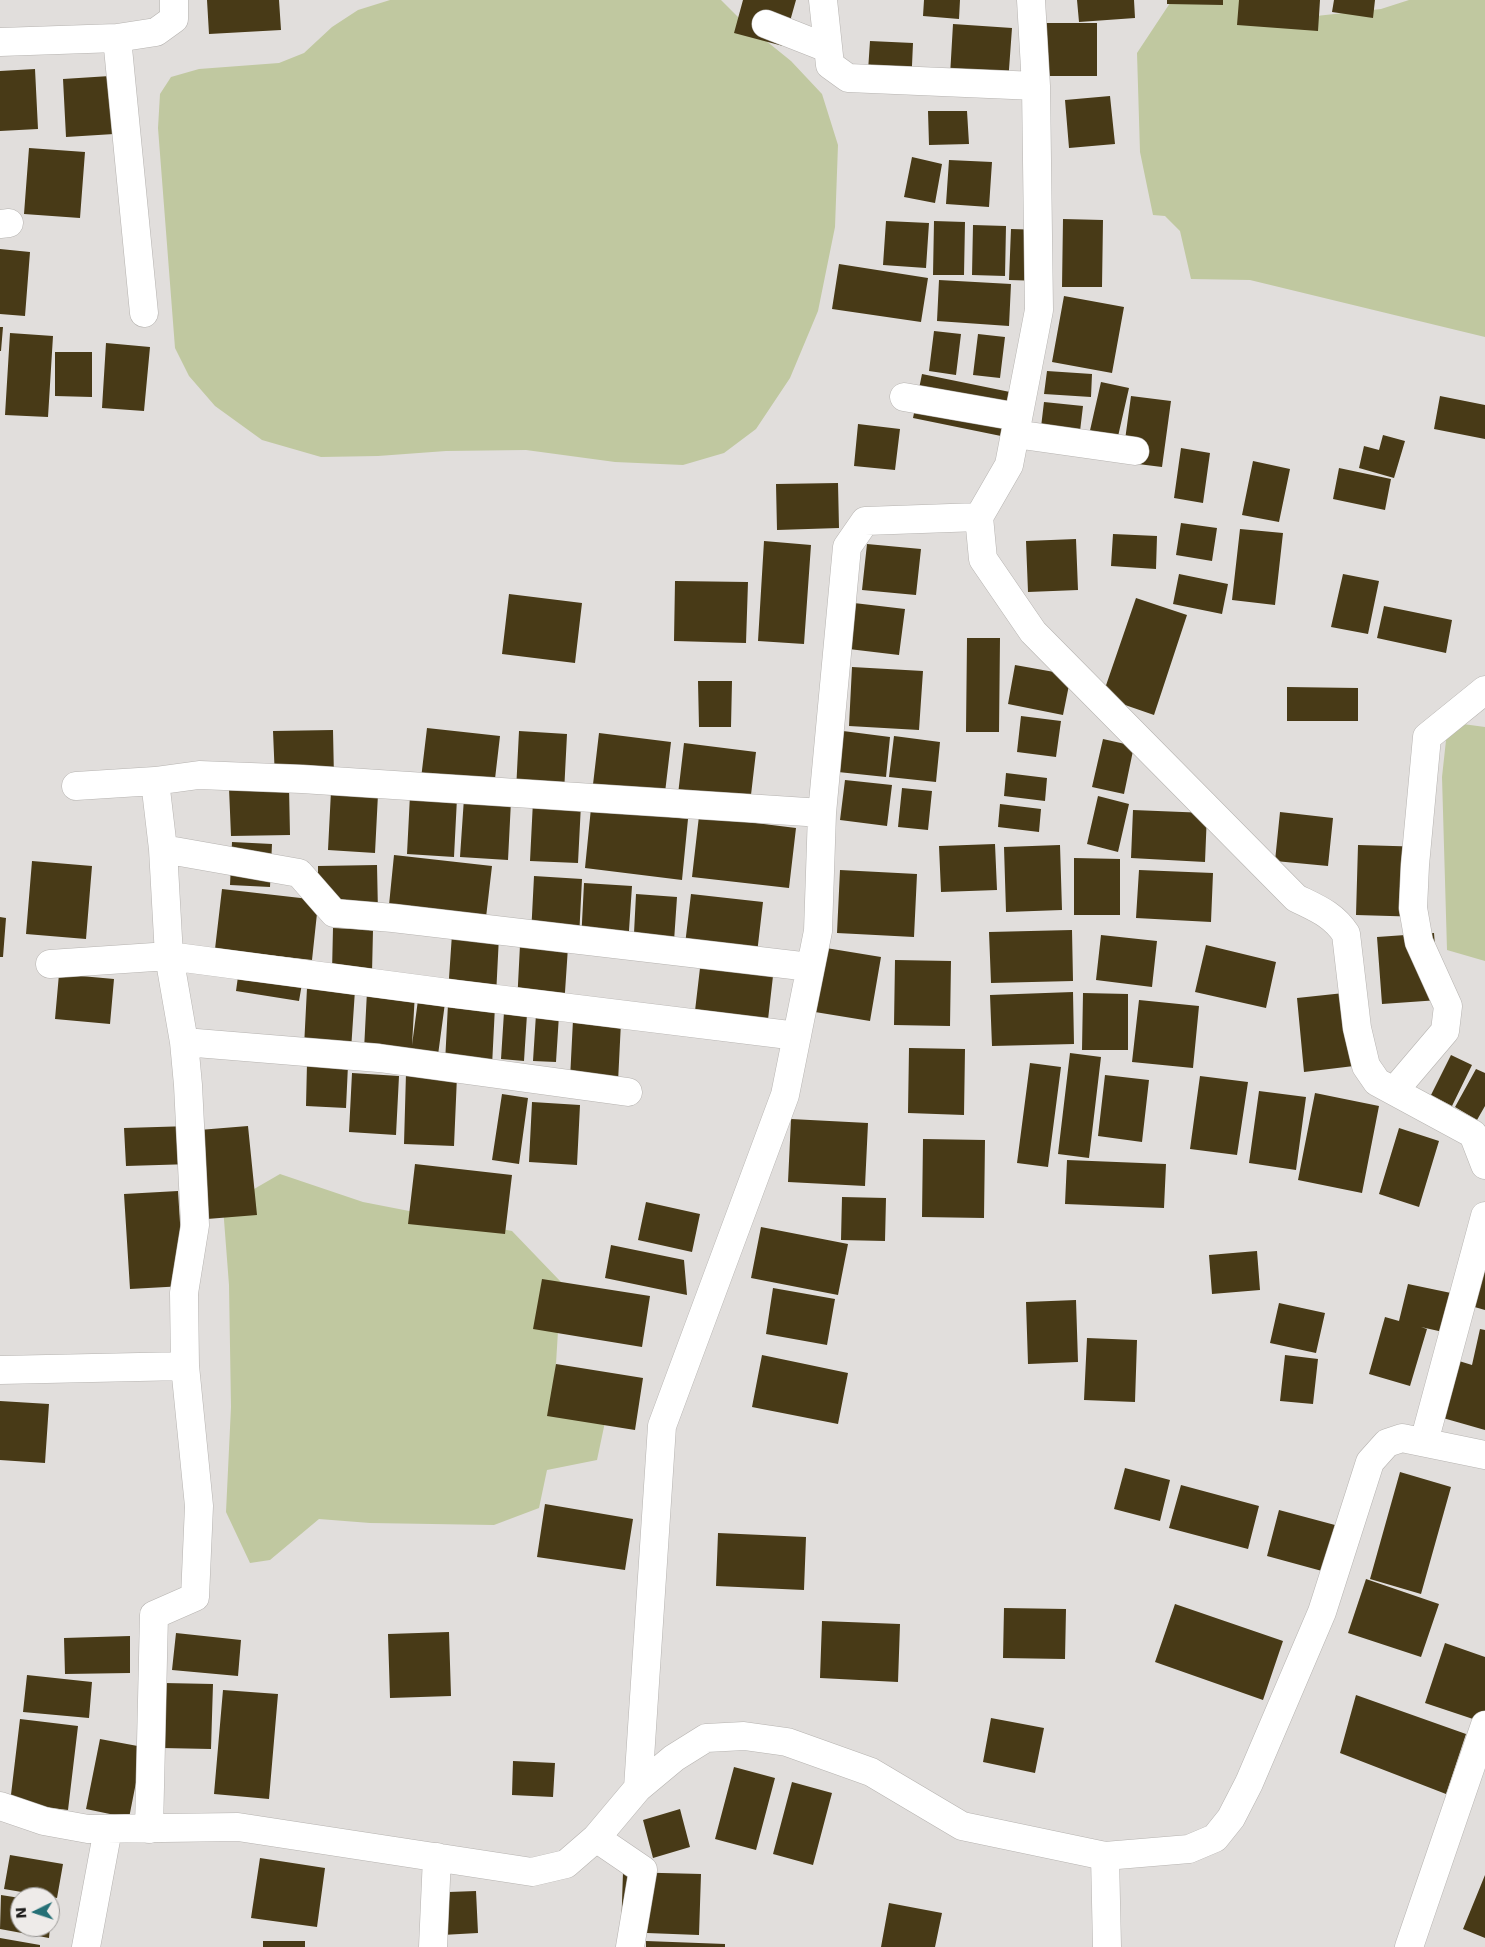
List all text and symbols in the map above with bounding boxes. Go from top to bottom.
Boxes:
north arrow [10,1887,60,1937]
text: N [13,1907,29,1919]

